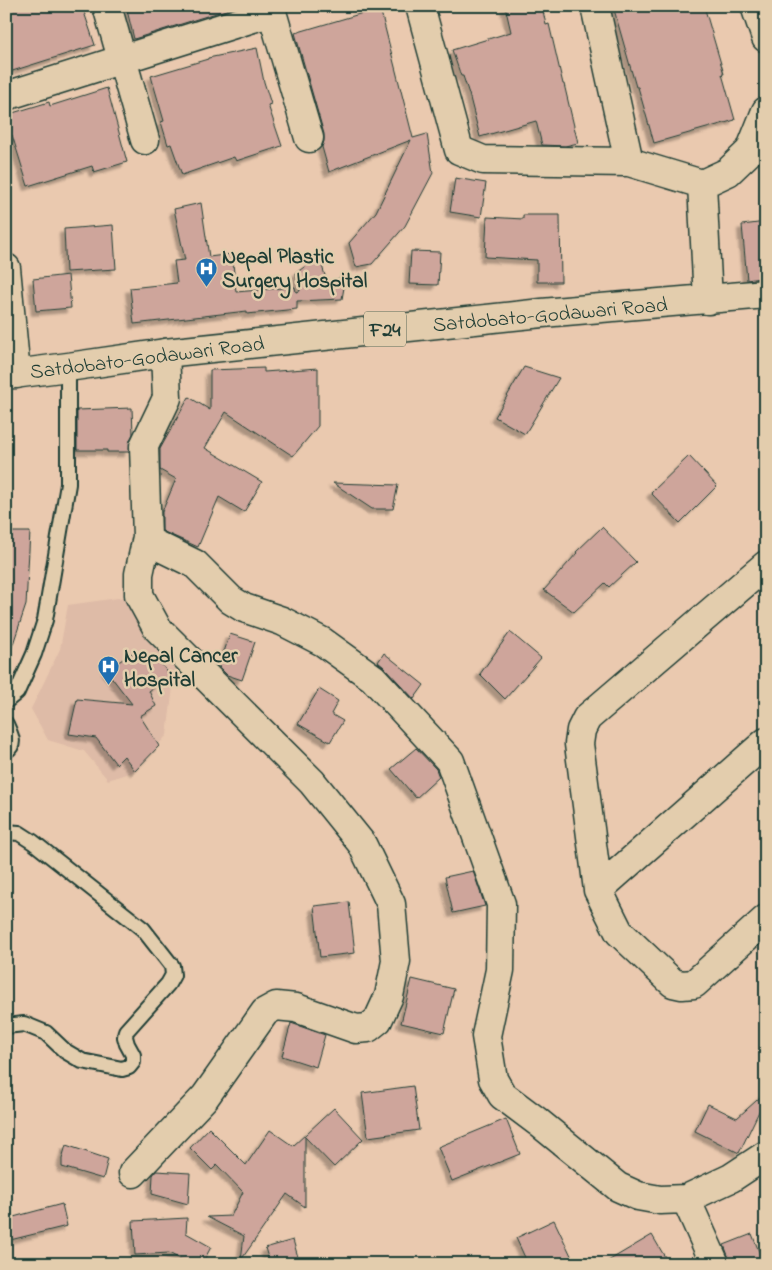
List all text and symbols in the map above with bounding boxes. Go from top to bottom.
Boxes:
place label: Nepal Plastic Surgery Hospital [222,243,368,299]
hospital icon: Nepal Plastic Surgery Hospital [194,256,218,287]
street label: Satdobato-Godawari Road [431,291,669,341]
road number: F24 [364,312,406,346]
street label: Satdobato-Godawari Road [28,330,266,388]
place label: Nepal Cancer Hospital [124,642,238,696]
hospital icon: Nepal Cancer Hospital [96,655,120,686]

